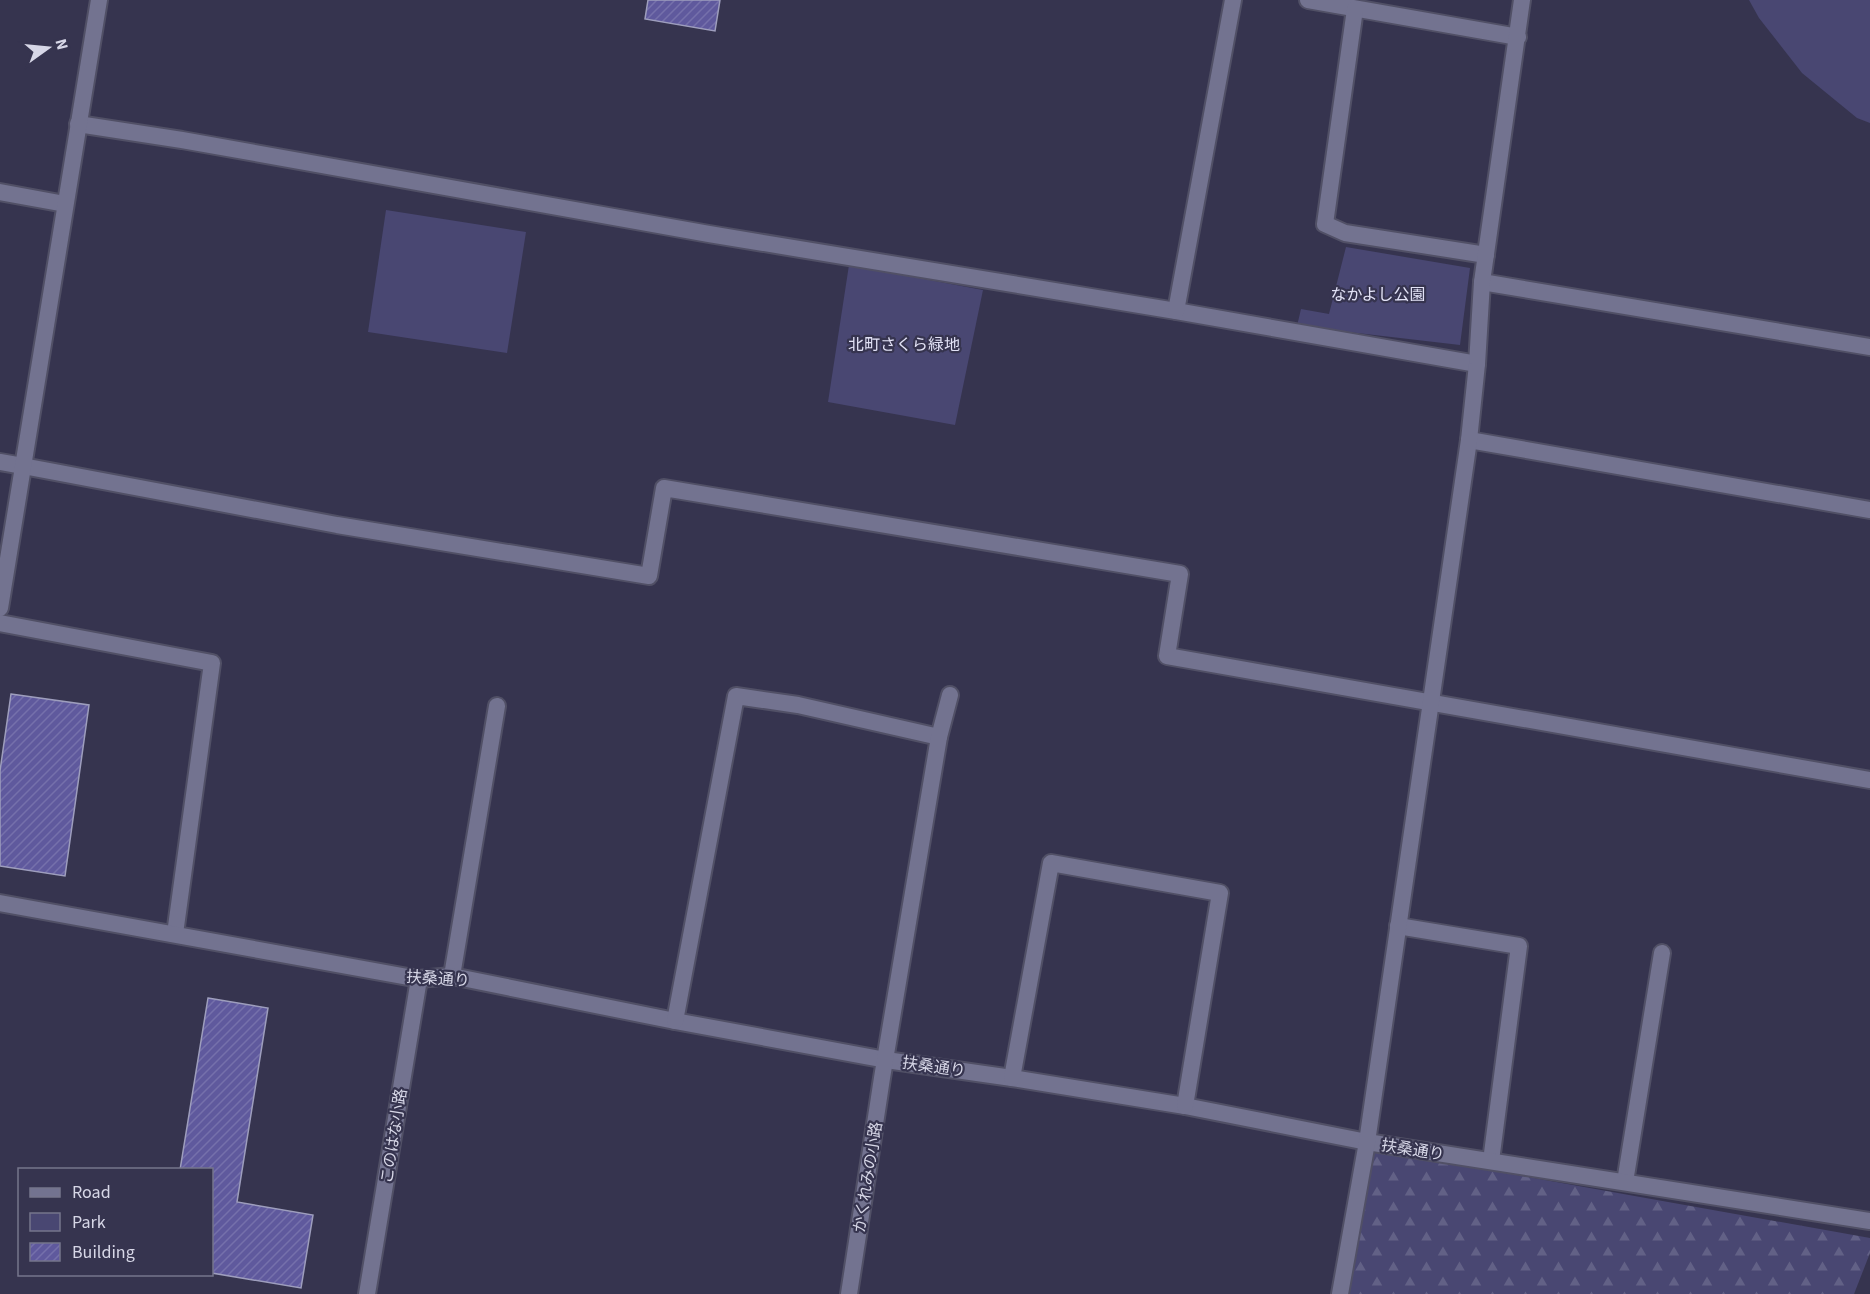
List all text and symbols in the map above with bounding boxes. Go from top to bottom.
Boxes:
north arrow [18,18,78,78]
text: N [50,36,74,52]
park label: なかよし公園 [1330,284,1426,306]
park label: 北町さくら緑地 [848,334,960,356]
street label: 扶桑通り [405,966,471,992]
street label: 扶桑通り [901,1052,967,1082]
street label: このはな小路 [376,1087,412,1185]
street label: かくれみの小路 [848,1120,888,1234]
street label: 扶桑通り [1380,1134,1446,1166]
legend [18,1168,213,1276]
text: Road [72,1180,111,1205]
text: Park [72,1210,106,1235]
text: Building [72,1240,135,1265]

